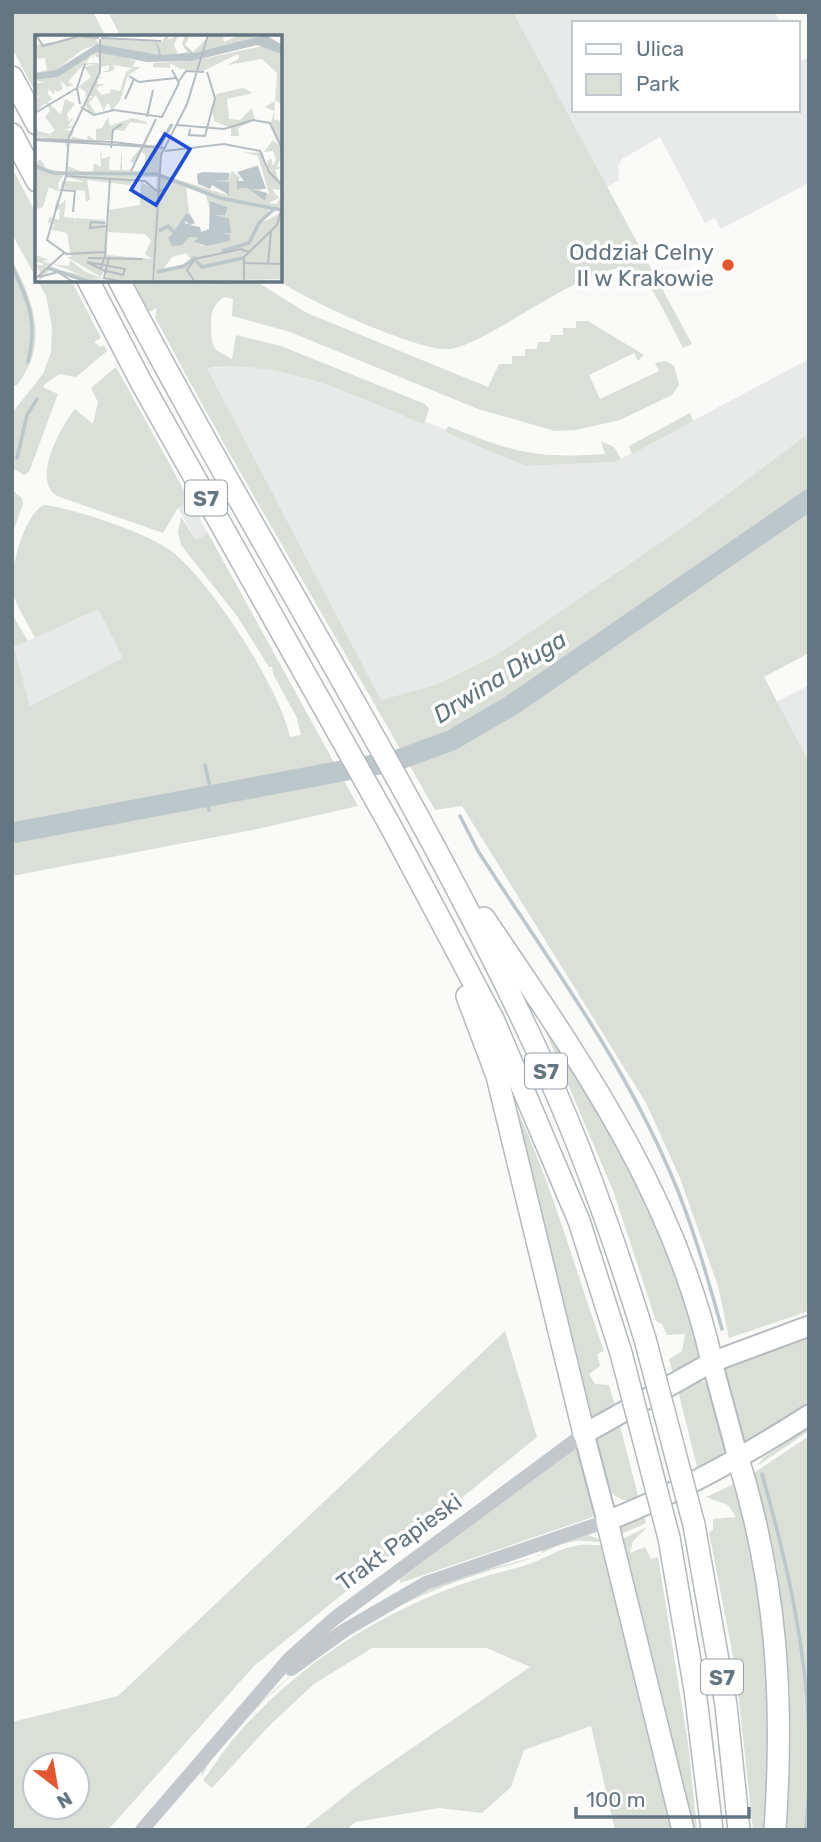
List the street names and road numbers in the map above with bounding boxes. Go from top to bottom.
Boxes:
road number: S7 [185,480,227,516]
road number: S7 [525,1054,567,1088]
street label: Trakt Papieski [331,1487,467,1597]
road number: S7 [701,1660,743,1694]

